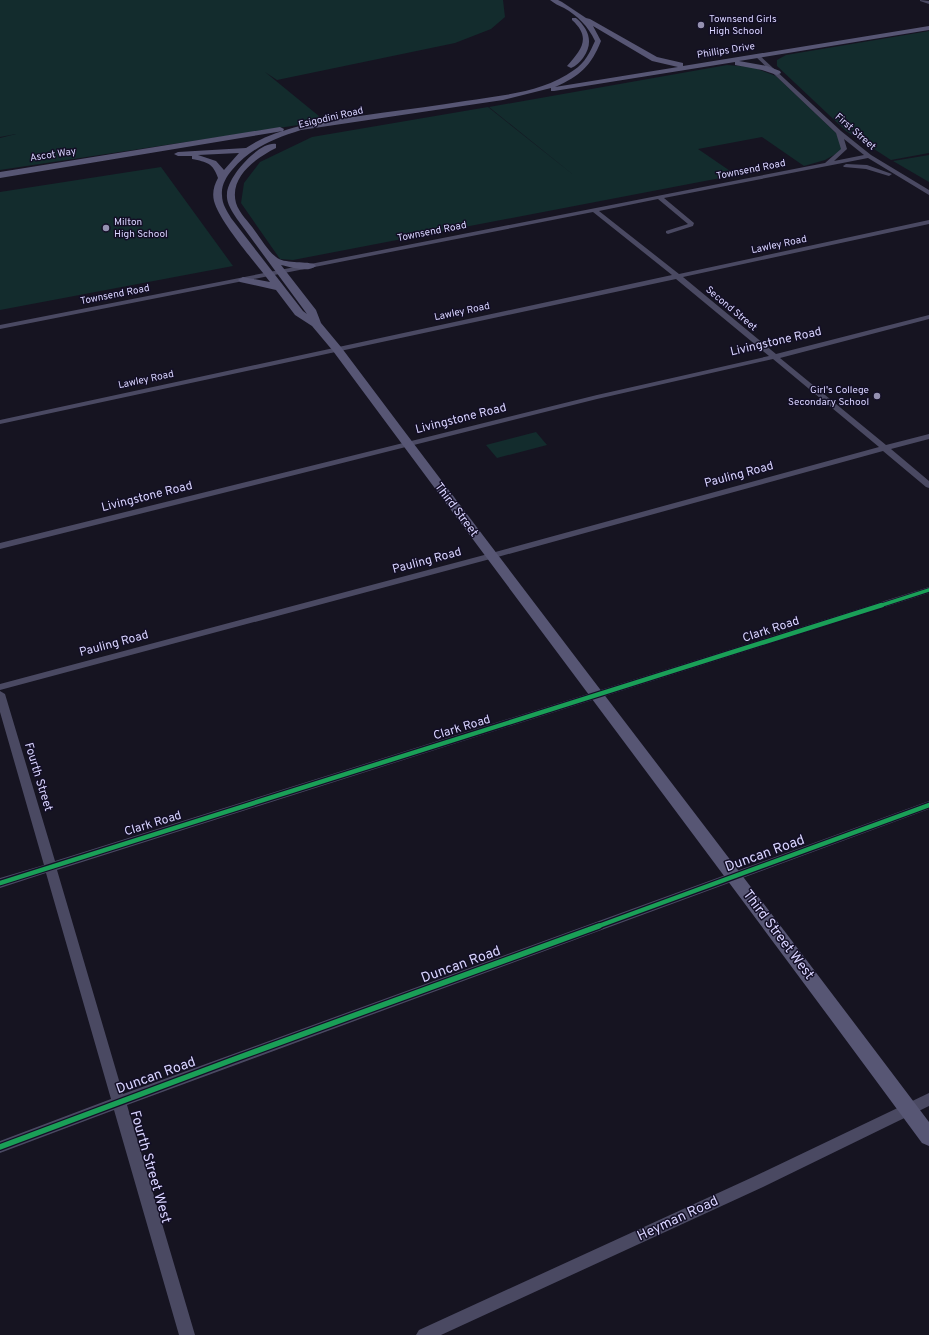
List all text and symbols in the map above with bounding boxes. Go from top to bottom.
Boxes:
place label: Townsend Girls High School [709,13,777,38]
marker: Townsend Girls High School [696,20,706,30]
street label: Phillips Drive [696,40,756,62]
street label: Esigodini Road [297,104,365,132]
street label: First Street [832,111,878,154]
street label: Ascot Way [29,145,77,165]
street label: Townsend Road [715,157,787,183]
place label: Milton High School [114,216,168,241]
street label: Townsend Road [396,219,468,245]
marker: Milton High School [101,223,111,233]
street label: Lawley Road [750,233,808,257]
street label: Townsend Road [79,282,151,308]
street label: Second Street [703,284,760,334]
street label: Lawley Road [433,300,491,324]
street label: Livingstone Road [729,324,823,360]
street label: Lawley Road [117,368,175,392]
place label: Girl's College Secondary School [788,384,869,409]
marker: Girl's College Secondary School [872,391,882,401]
street label: Livingstone Road [414,400,508,438]
street label: Pauling Road [703,458,775,492]
street label: Livingstone Road [100,478,194,516]
street label: Third Street [430,480,482,540]
street label: Pauling Road [391,544,463,578]
street label: Clark Road [740,613,802,647]
street label: Pauling Road [78,627,150,661]
street label: Clark Road [431,712,493,744]
street label: Fourth Street [20,741,56,813]
street label: Clark Road [122,808,184,840]
street label: Duncan Road [723,832,807,876]
street label: Third Street West [739,887,817,983]
street label: Duncan Road [419,943,503,987]
street label: Duncan Road [114,1054,198,1098]
street label: Fourth Street West [126,1109,174,1225]
street label: Heyman Road [635,1193,721,1245]

